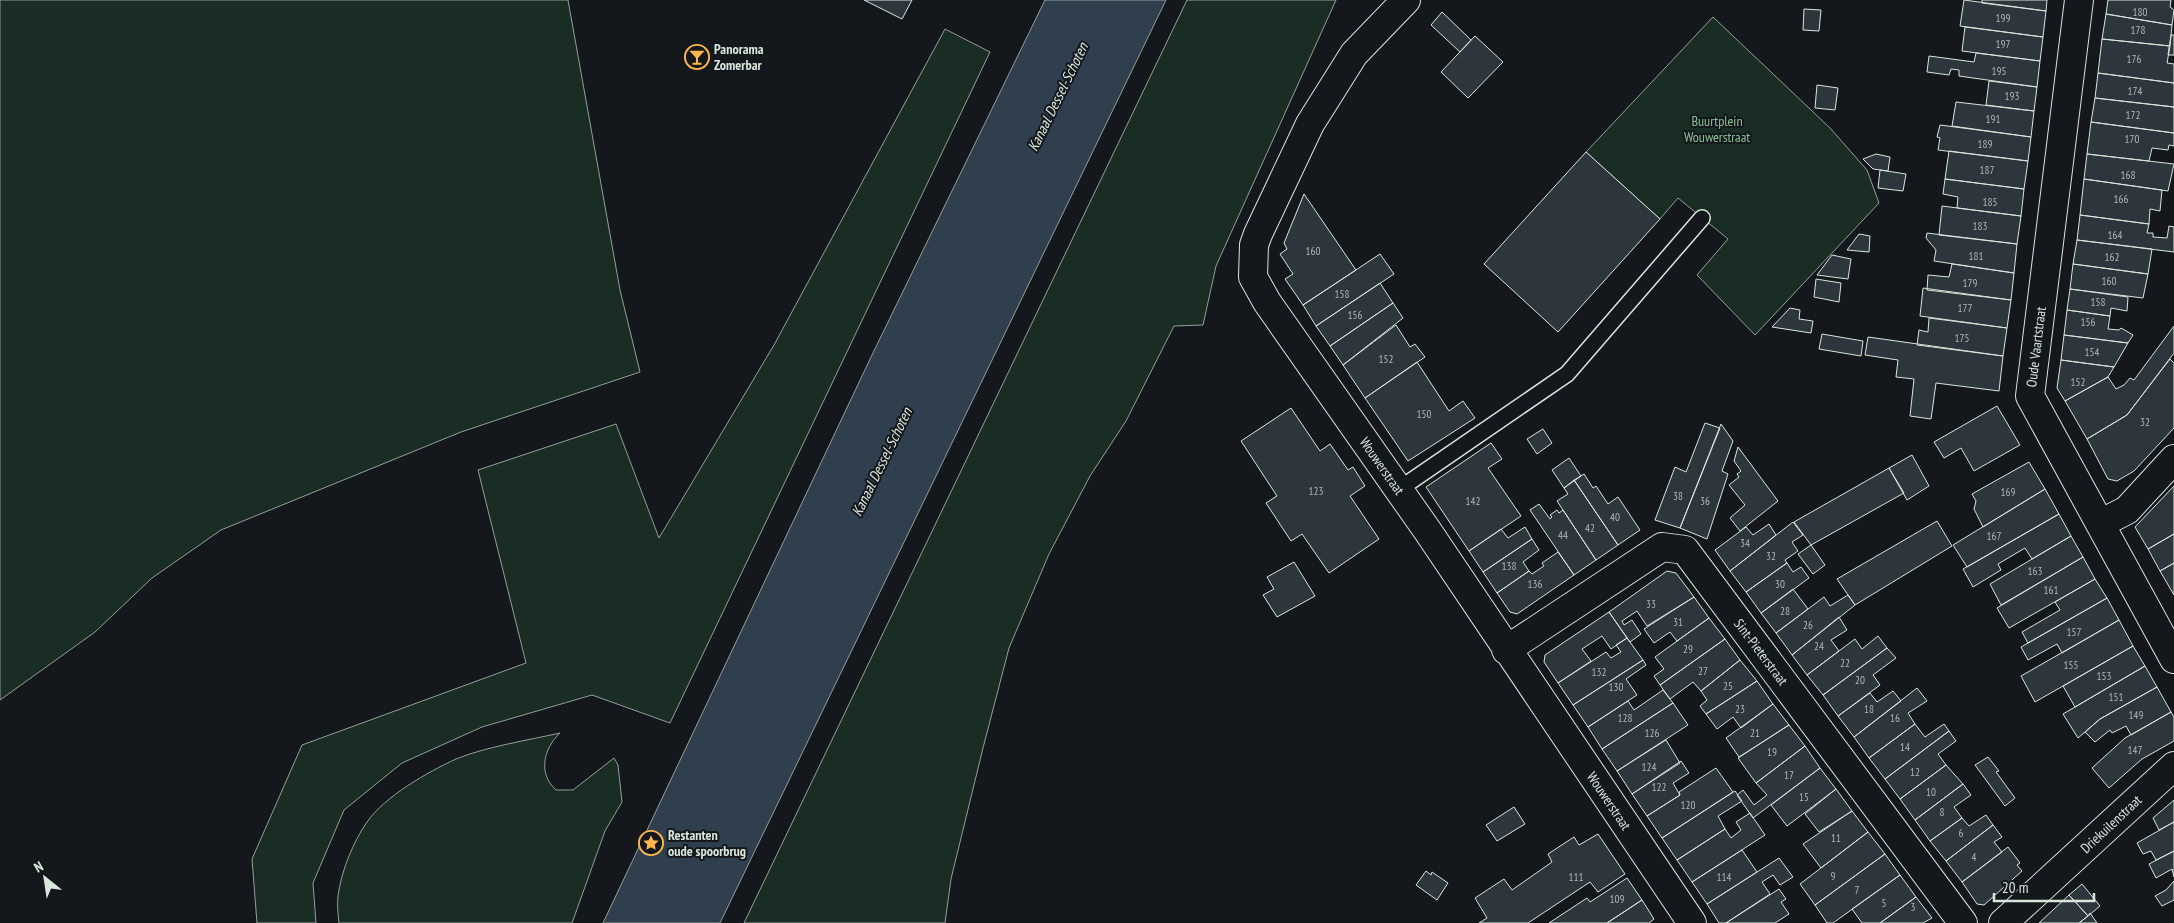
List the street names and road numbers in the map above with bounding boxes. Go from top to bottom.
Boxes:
street label: Oude Vaartstraat [2022,306,2050,388]
street label: Wouwerstraat [1356,434,1408,498]
street label: Sint-Pieterstraat [1730,615,1792,689]
street label: Wouwerstraat [1583,769,1635,834]
street label: Driekuilenstraat [2077,791,2145,857]

